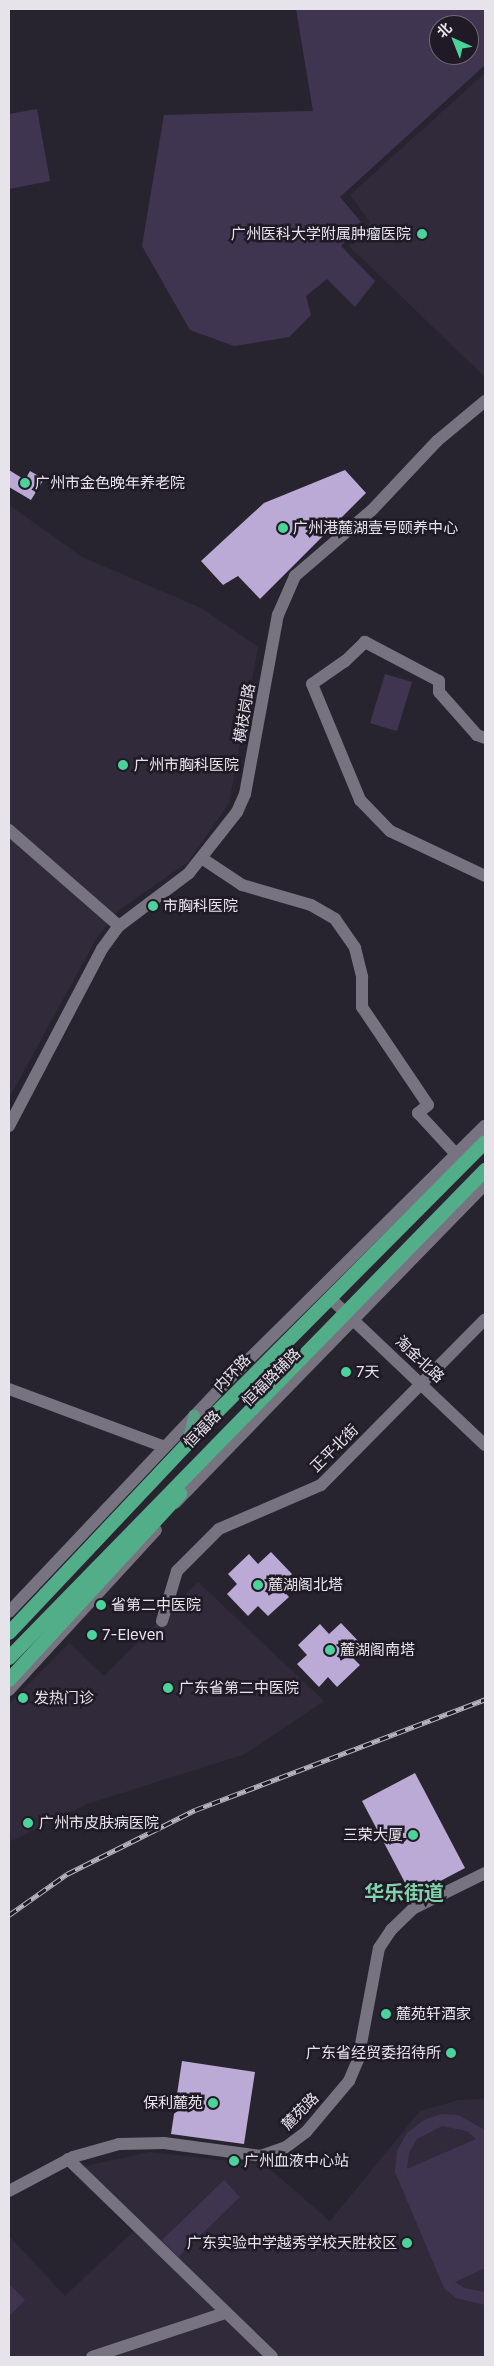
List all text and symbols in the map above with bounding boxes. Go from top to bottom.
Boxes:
north arrow [429,15,479,65]
text: 北 [433,19,455,41]
place label: 广州医科大学附属肿瘤医院 [231,225,411,243]
marker: 广州医科大学附属肿瘤医院 [415,227,429,241]
place label: 广州市金色晚年养老院 [35,474,185,492]
marker: 广州市金色晚年养老院 [19,477,31,489]
place label: 广州港麓湖壹号颐养中心 [293,519,458,537]
marker: 广州港麓湖壹号颐养中心 [277,522,289,534]
street label: 横枝岗路 [230,682,258,744]
place label: 广州市胸科医院 [134,756,239,774]
marker: 广州市胸科医院 [116,758,130,772]
place label: 市胸科医院 [163,897,238,915]
marker: 市胸科医院 [147,900,159,912]
street label: 淘金北路 [392,1332,448,1386]
street label: 恒福路辅路 [238,1344,304,1410]
street label: 内环路 [210,1351,254,1395]
place label: 7天 [356,1363,379,1381]
marker: 7天 [340,1366,352,1378]
street label: 恒福路 [180,1407,224,1451]
street label: 正平北街 [306,1420,362,1476]
place label: 麓湖阁北塔 [268,1576,343,1594]
marker: 麓湖阁北塔 [252,1579,264,1591]
place label: 省第二中医院 [111,1596,201,1614]
marker: 省第二中医院 [95,1599,107,1611]
place label: 7-Eleven [102,1626,164,1644]
marker: 7-Eleven [86,1629,98,1641]
place label: 麓湖阁南塔 [340,1641,415,1659]
marker: 麓湖阁南塔 [324,1644,336,1656]
place label: 广东省第二中医院 [179,1679,299,1697]
marker: 广东省第二中医院 [161,1681,175,1695]
place label: 发热门诊 [34,1689,94,1707]
marker: 发热门诊 [16,1691,30,1705]
place label: 广州市皮肤病医院 [39,1814,159,1832]
marker: 广州市皮肤病医院 [21,1816,35,1830]
place label: 三荣大厦 [343,1826,403,1844]
marker: 三荣大厦 [407,1829,419,1841]
district label: 华乐街道 [364,1881,444,1905]
place label: 麓苑轩酒家 [396,2005,471,2023]
marker: 麓苑轩酒家 [380,2008,392,2020]
place label: 广东省经贸委招待所 [306,2044,441,2062]
marker: 广东省经贸委招待所 [445,2047,457,2059]
street label: 麓苑路 [278,2089,322,2133]
place label: 保利麓苑 [143,2094,203,2112]
marker: 保利麓苑 [207,2097,219,2109]
place label: 广州血液中心站 [244,2152,349,2170]
marker: 广州血液中心站 [228,2155,240,2167]
place label: 广东实验中学越秀学校天胜校区 [187,2234,397,2252]
marker: 广东实验中学越秀学校天胜校区 [401,2237,413,2249]

